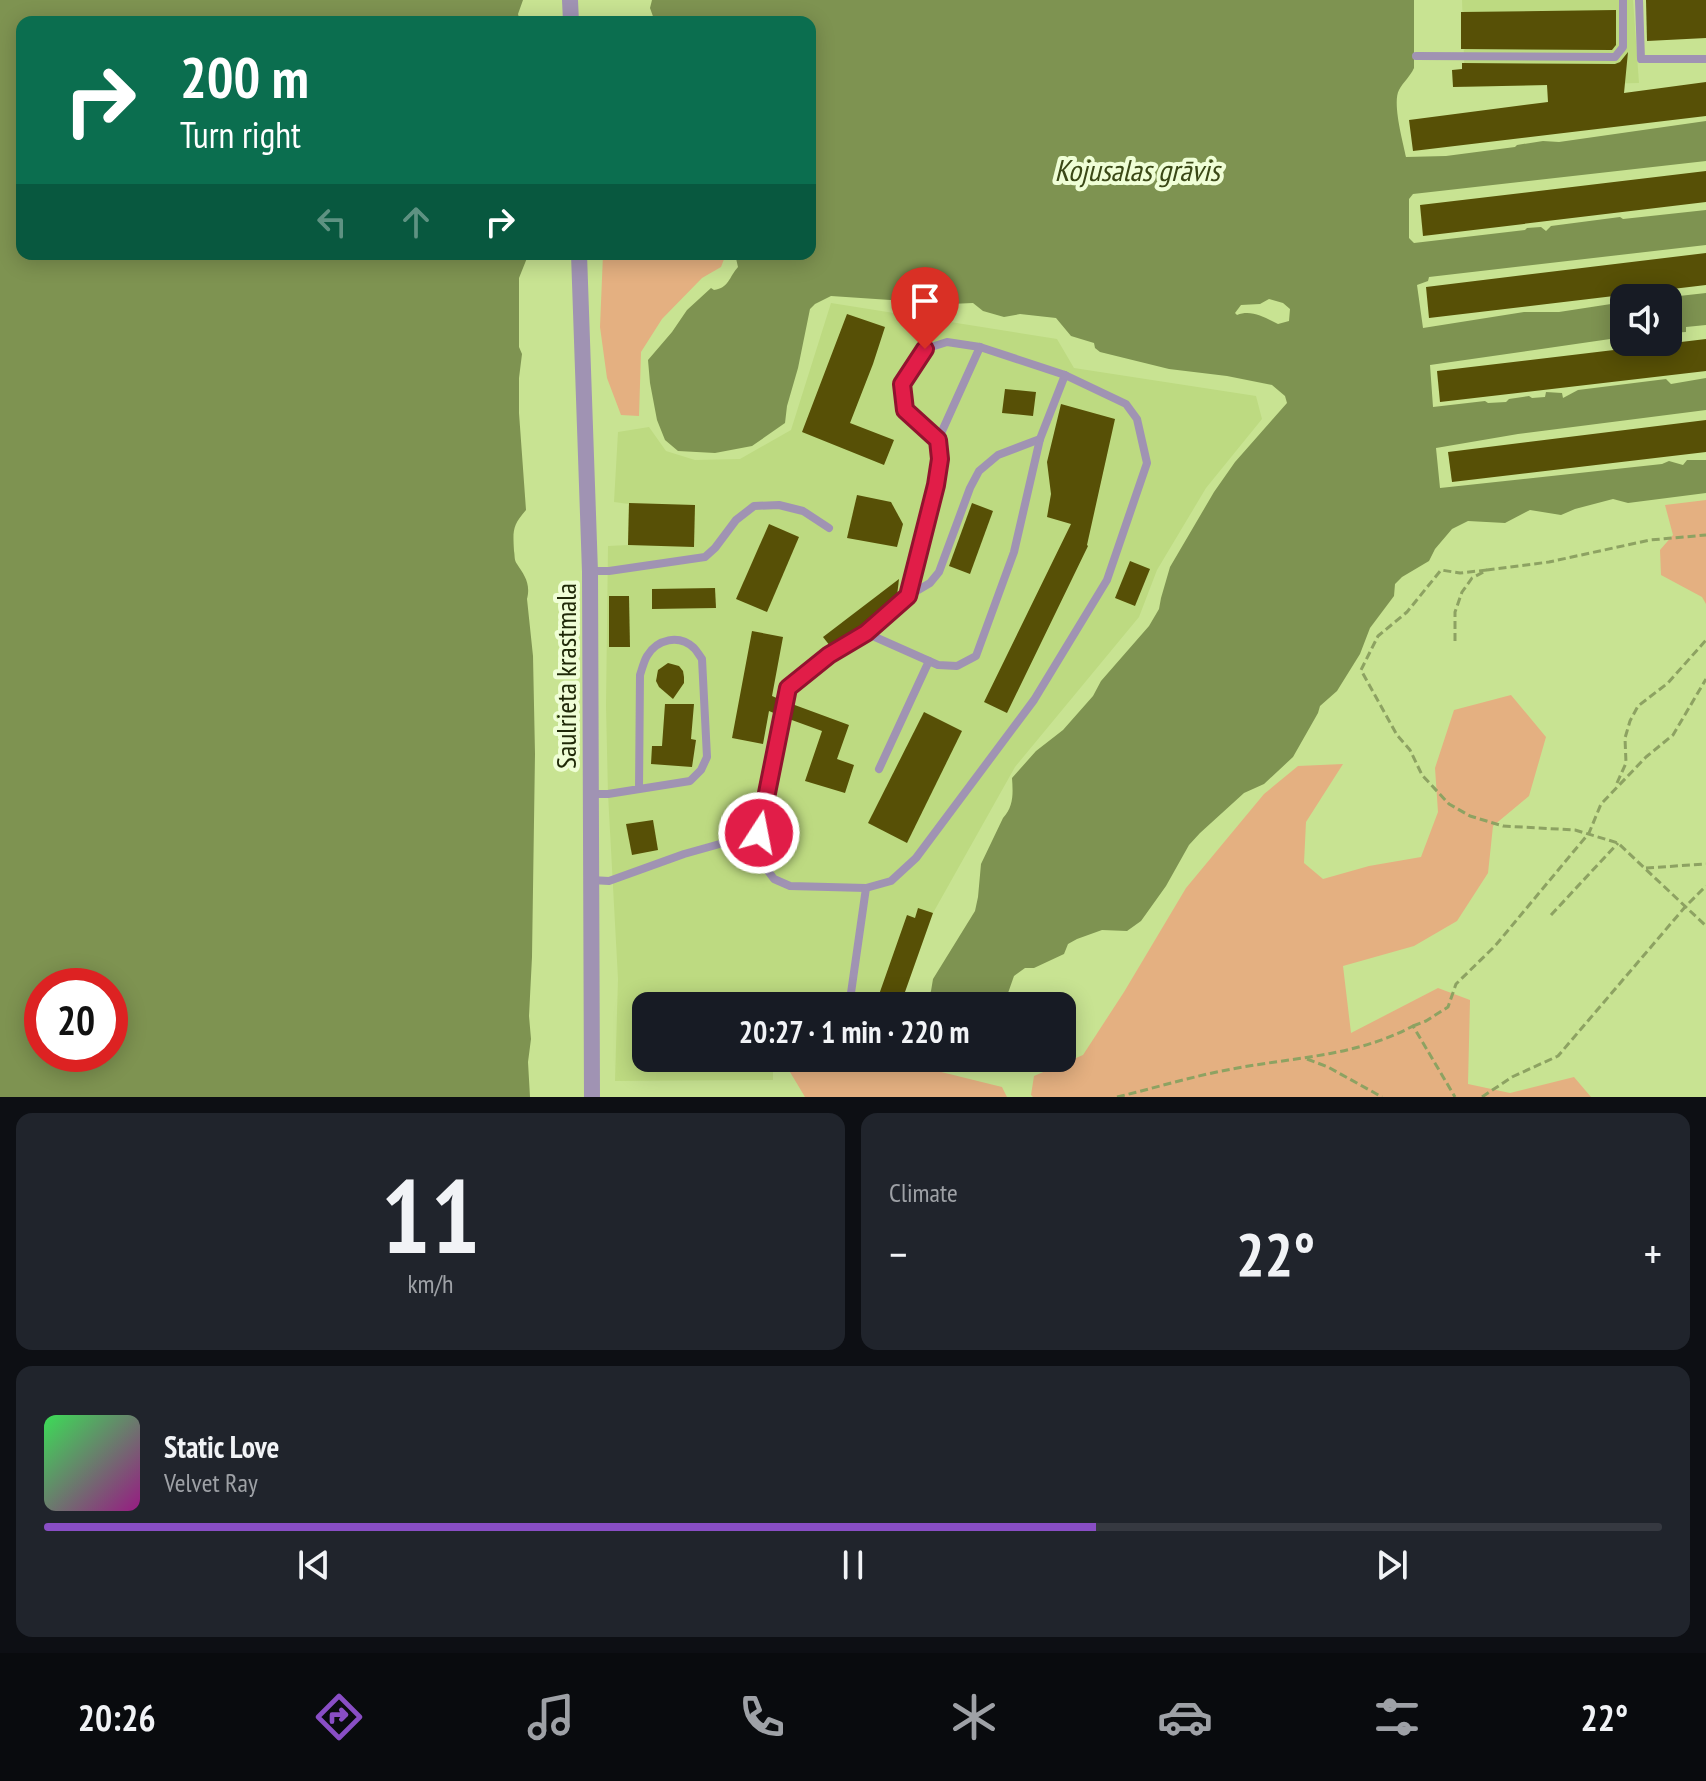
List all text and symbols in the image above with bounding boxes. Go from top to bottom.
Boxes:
text: 200 m [180,41,309,113]
icon: right [48,48,152,152]
text: Turn right [180,111,301,158]
water label: Kojusalas grāvis [1054,150,1222,189]
icon: left [310,200,354,244]
icon: ahead [394,200,438,244]
icon: right [478,200,522,244]
pin [891,267,959,349]
icon: arrive [903,279,947,323]
map controls [1610,284,1682,356]
button: sound [1610,284,1682,356]
street label: Saulrieta krastmala [547,583,584,769]
position arrow [717,791,801,875]
speed limit sign: 20 [24,968,128,1072]
text: 20:27 · 1 min · 220 m [739,1012,969,1051]
text: 11 [381,1147,480,1282]
text: Climate [889,1176,958,1209]
text: 22° [1236,1215,1315,1293]
text: − [889,1225,907,1282]
text: + [1644,1225,1662,1282]
text: km/h [407,1267,454,1300]
text: Static Love [164,1427,279,1466]
text: Velvet Ray [164,1466,258,1499]
icon: previous [292,1543,336,1587]
icon: pause [831,1543,875,1587]
icon: next [1370,1543,1414,1587]
icon: directions [311,1689,367,1745]
icon: music [523,1689,579,1745]
icon: phone [734,1689,790,1745]
icon: climate [946,1689,1002,1745]
icon: car [1157,1689,1213,1745]
icon: filters [1369,1689,1425,1745]
text: 20:26 [78,1694,156,1741]
text: 22° [1581,1694,1628,1741]

